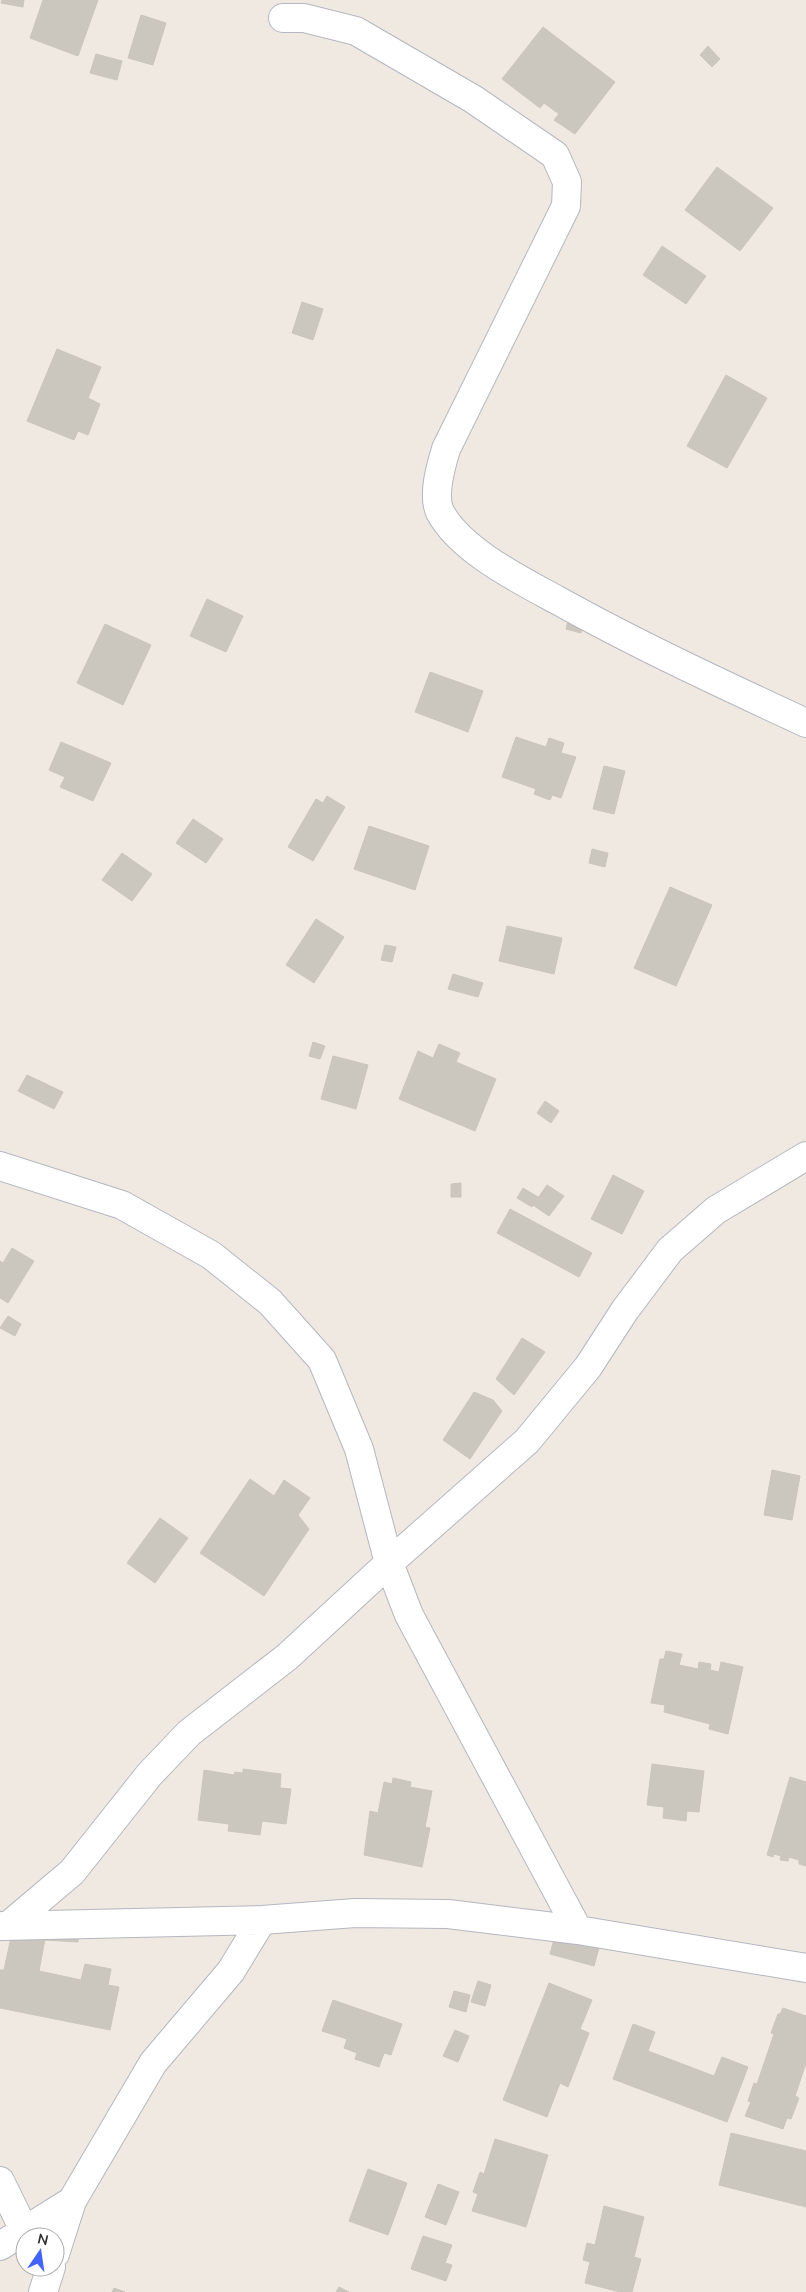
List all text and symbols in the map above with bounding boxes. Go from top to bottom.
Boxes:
north arrow [15,2227,65,2277]
text: N [36,2229,50,2249]

